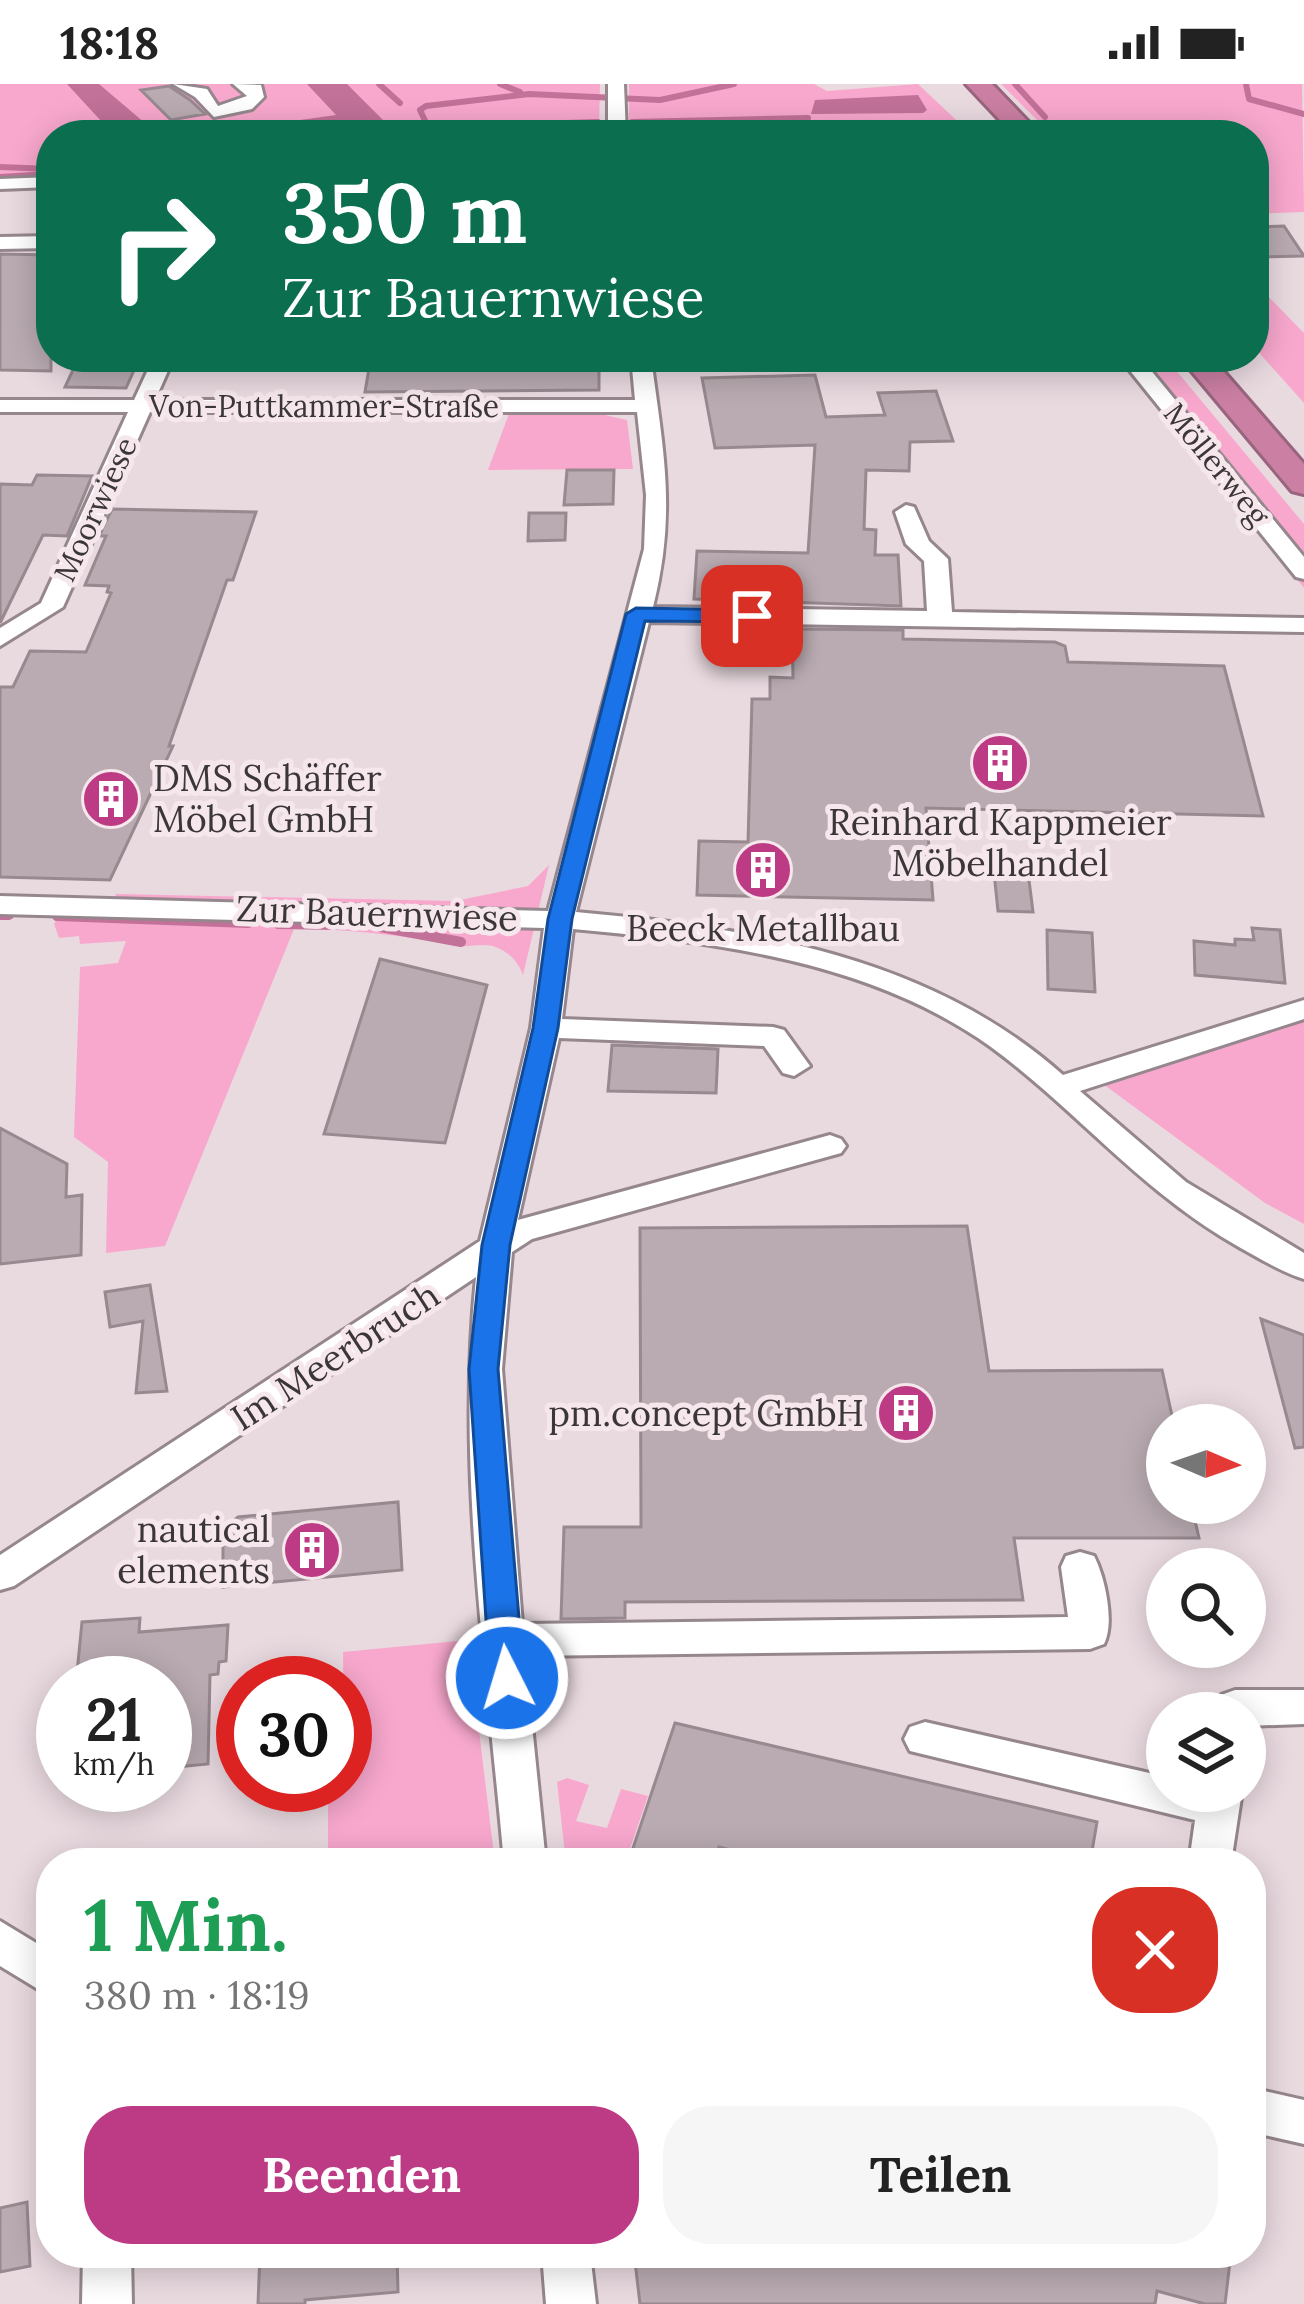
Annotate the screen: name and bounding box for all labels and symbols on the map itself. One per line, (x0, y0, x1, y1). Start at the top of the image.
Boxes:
street label: Von-Puttkammer-Straße (148, 387, 499, 425)
street label: Möllerweg (1155, 395, 1279, 535)
street label: Moorwiese (45, 431, 145, 587)
pin (701, 565, 803, 667)
building icon: Reinhard Kappmeier Möbelhandel (969, 732, 1031, 794)
place label: DMS Schäffer Möbel GmbH (153, 755, 382, 842)
building icon: DMS Schäffer Möbel GmbH (80, 768, 142, 830)
place label: Reinhard Kappmeier Möbelhandel (828, 799, 1172, 886)
building icon: Beeck Metallbau (732, 839, 794, 901)
street label: Zur Bauernwiese (235, 885, 519, 941)
place label: Beeck Metallbau (626, 905, 900, 951)
street label: Im Meerbruch (222, 1272, 448, 1440)
building icon: pm.concept GmbH (875, 1382, 937, 1444)
place label: pm.concept GmbH (548, 1390, 864, 1436)
north arrow (1146, 1404, 1266, 1524)
place label: nautical elements (117, 1506, 270, 1593)
building icon: nautical elements (281, 1519, 343, 1581)
position arrow (444, 1615, 570, 1741)
speed limit sign: 30 (216, 1656, 372, 1812)

